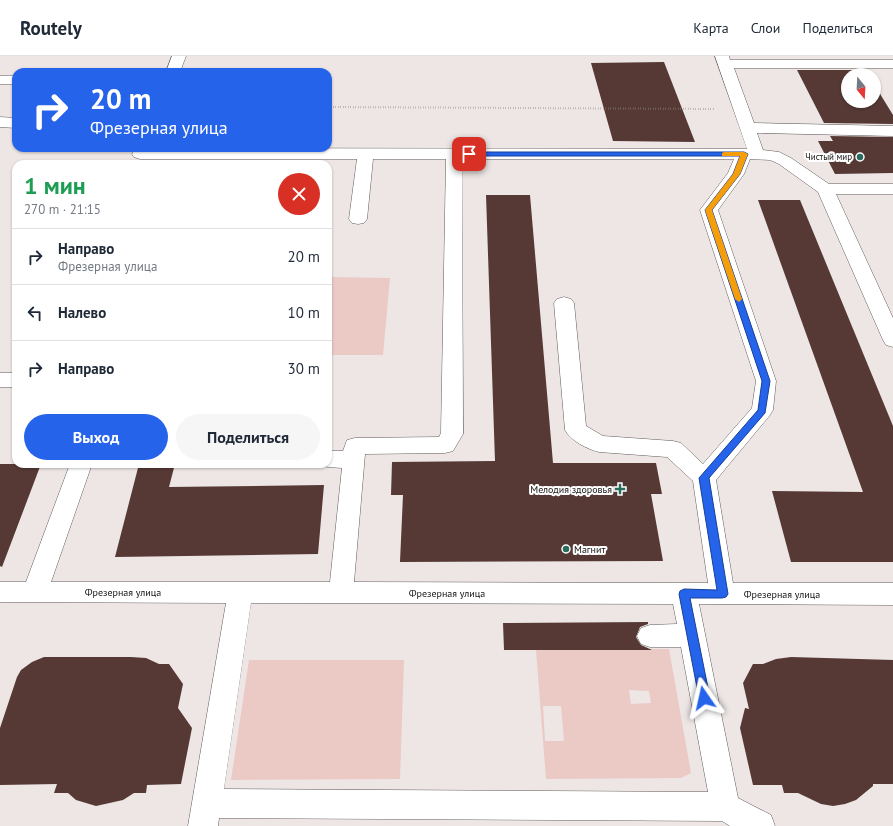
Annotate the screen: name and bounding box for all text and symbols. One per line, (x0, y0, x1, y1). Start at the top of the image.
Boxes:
text: Routely (20, 16, 82, 40)
text: Карта (693, 19, 729, 37)
text: Слои (751, 19, 780, 37)
text: Поделиться (802, 19, 873, 37)
north arrow (841, 68, 881, 108)
map controls (841, 68, 881, 108)
text: 20 m (90, 80, 151, 117)
icon: right (24, 84, 76, 136)
text: Фрезерная улица (90, 116, 228, 139)
pin (452, 137, 486, 171)
icon: arrive (458, 143, 480, 165)
place label: Чистый мир (805, 151, 852, 162)
marker: Чистый мир (855, 152, 865, 162)
text: 1 мин (24, 170, 86, 201)
button: close (278, 173, 320, 215)
text: 270 m · 21:15 (24, 201, 101, 218)
text: Направо (58, 239, 114, 258)
icon: right (24, 246, 46, 268)
text: 20 m (287, 247, 320, 266)
text: Фрезерная улица (58, 258, 157, 275)
icon: left (24, 302, 46, 324)
text: Налево (58, 303, 106, 322)
text: 10 m (287, 303, 320, 322)
icon: right (24, 358, 46, 380)
text: Направо (58, 359, 114, 378)
text: 30 m (287, 359, 320, 378)
button: Выход (24, 414, 168, 460)
button: Поделиться (176, 414, 320, 460)
place label: Мелодия здоровья (530, 483, 612, 496)
marker: Мелодия здоровья (615, 484, 625, 494)
place label: Магнит (574, 543, 605, 556)
marker: Магнит (561, 544, 571, 554)
street label: Фрезерная улица (85, 586, 161, 599)
street label: Фрезерная улица (409, 587, 485, 600)
street label: Фрезерная улица (744, 588, 820, 601)
position arrow (683, 677, 725, 719)

